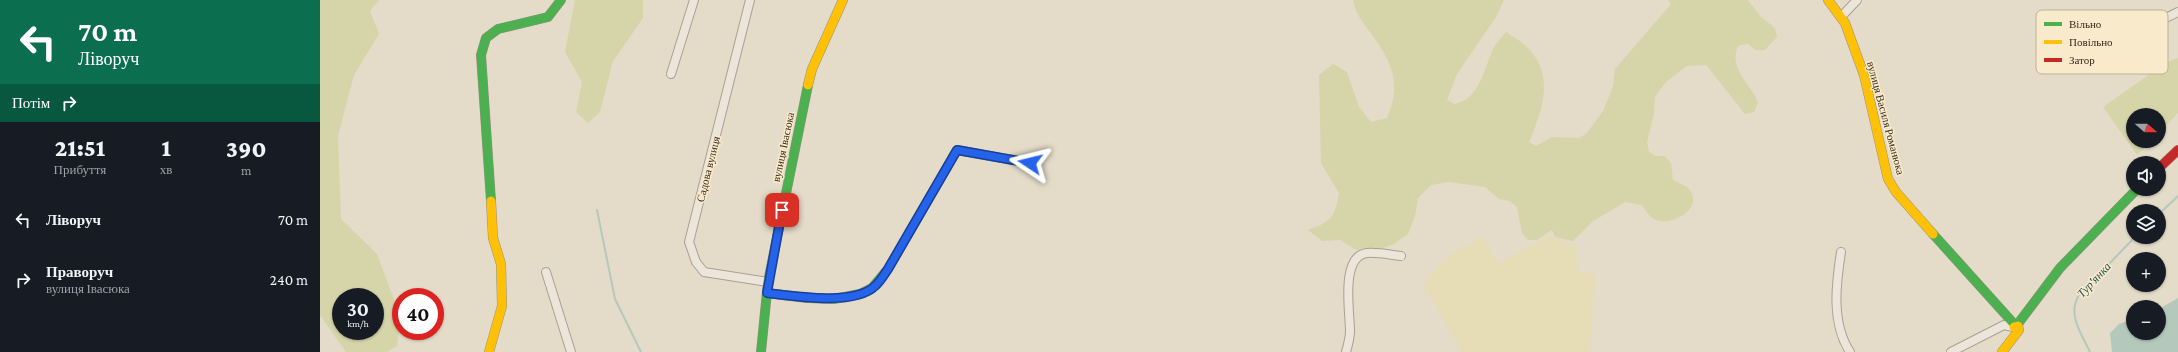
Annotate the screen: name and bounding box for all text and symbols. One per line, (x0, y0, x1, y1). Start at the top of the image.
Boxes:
legend (2036, 10, 2168, 74)
icon: left (12, 16, 64, 68)
text: 70 m (78, 16, 137, 47)
text: Вільно (2069, 18, 2102, 30)
text: Повільно (2069, 36, 2113, 48)
text: Ліворуч (78, 49, 139, 69)
text: Затор (2069, 54, 2095, 66)
street label: вулиця Василя Романюка (1865, 60, 1907, 176)
icon: right (58, 92, 80, 114)
text: Потім (12, 95, 50, 111)
north arrow (2126, 108, 2166, 148)
map controls (2126, 108, 2166, 340)
street label: вулиця Івасюка (770, 111, 796, 183)
text: 21:51 (55, 134, 105, 161)
text: 1 (161, 134, 171, 161)
text: 390 (226, 135, 266, 162)
street label: Садова вулиця (694, 135, 722, 203)
position arrow (1009, 142, 1051, 184)
button: sound (2126, 156, 2166, 196)
text: Прибуття (54, 162, 106, 177)
text: хв (160, 162, 172, 177)
text: m (241, 163, 251, 178)
pin (765, 193, 799, 227)
icon: arrive (771, 199, 793, 221)
button: layers (2126, 204, 2166, 244)
icon: left (12, 209, 34, 231)
text: Ліворуч (46, 212, 101, 228)
text: 70 m (278, 212, 308, 228)
button: + (2126, 252, 2166, 292)
water label: Тур'янка (2074, 259, 2114, 301)
text: Праворуч (46, 264, 113, 280)
icon: right (12, 269, 34, 291)
text: 240 m (270, 272, 308, 288)
text: вулиця Івасюка (46, 281, 130, 296)
speed limit sign: 40 (392, 288, 444, 340)
text: 30 (347, 298, 369, 320)
button: − (2126, 300, 2166, 340)
text: km/h (347, 318, 369, 329)

